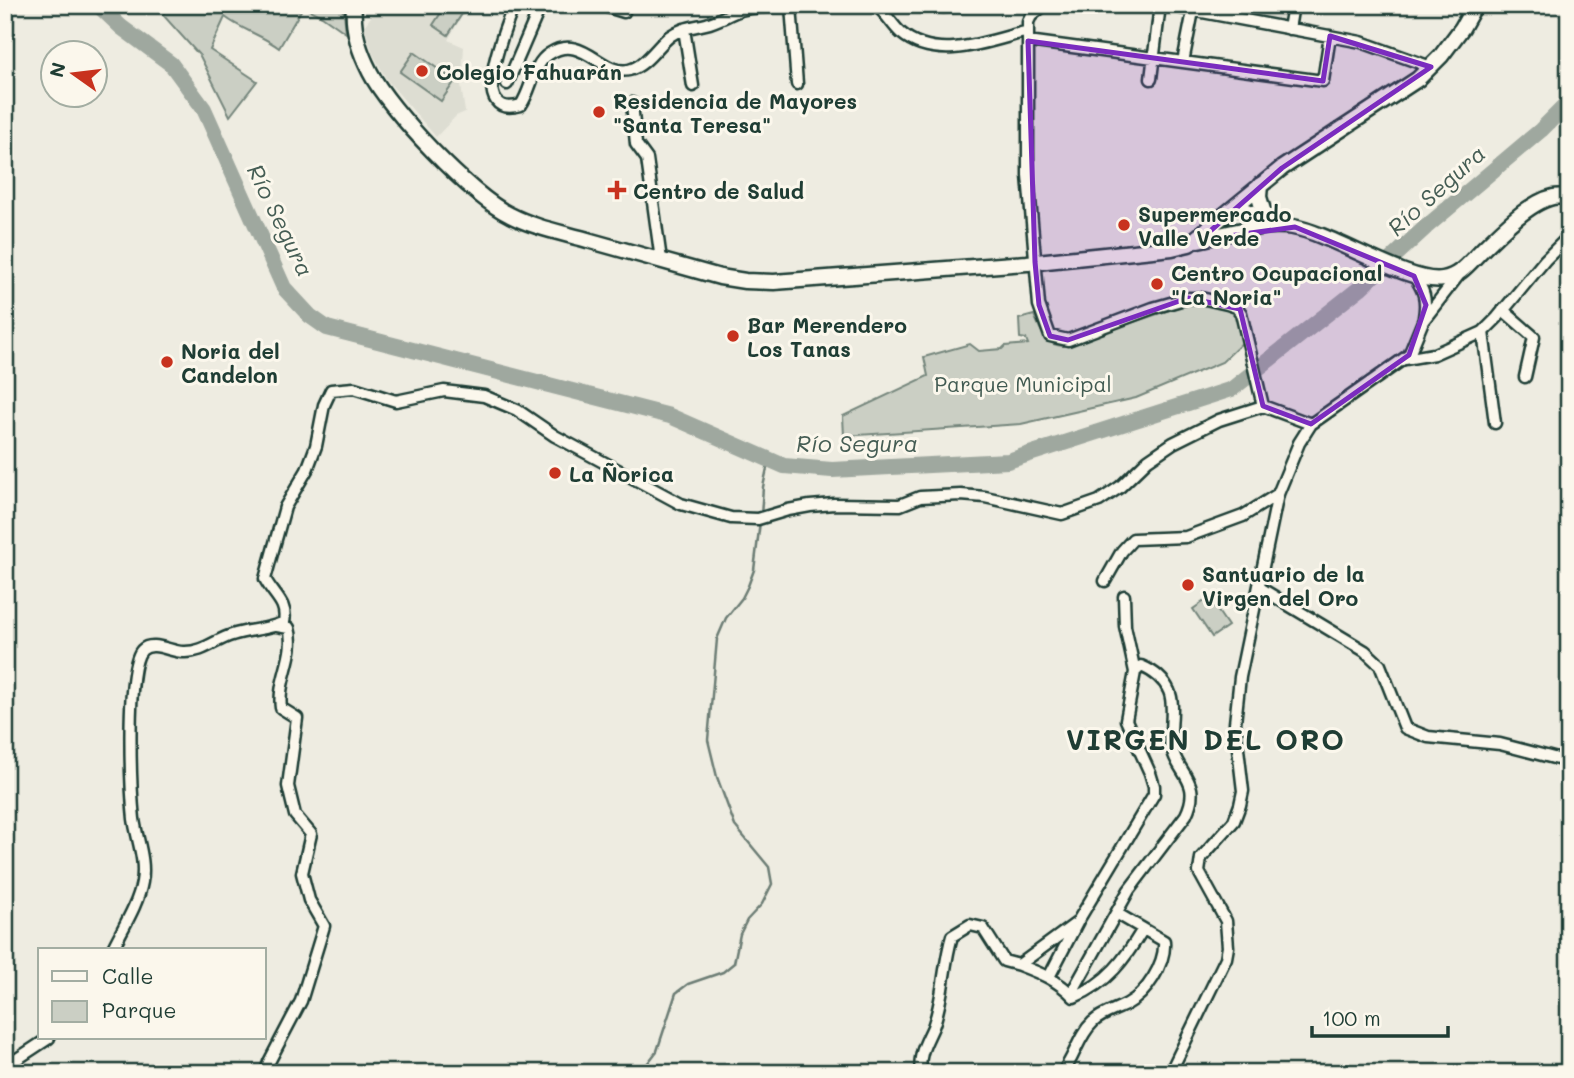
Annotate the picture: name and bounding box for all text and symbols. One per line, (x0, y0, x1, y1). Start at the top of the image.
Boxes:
north arrow (38, 38, 108, 108)
place label: Colegio Fahuarán (436, 58, 622, 85)
text: N (43, 60, 71, 80)
marker: Colegio Fahuarán (414, 63, 430, 79)
place label: Residencia de Mayores "Santa Teresa" (613, 87, 857, 138)
marker: Residencia de Mayores "Santa Teresa" (591, 104, 607, 120)
water label: Río Segura (1381, 138, 1491, 242)
water label: Río Segura (241, 159, 321, 281)
place label: Centro de Salud (633, 177, 804, 204)
marker: Centro de Salud (607, 180, 627, 200)
place label: Supermercado Valle Verde (1138, 200, 1292, 251)
marker: Supermercado Valle Verde (1116, 217, 1132, 233)
place label: Centro Ocupacional "La Noria" (1171, 259, 1383, 310)
marker: Centro Ocupacional "La Noria" (1149, 276, 1165, 292)
place label: Bar Merendero Los Tanas (747, 311, 907, 362)
marker: Bar Merendero Los Tanas (725, 328, 741, 344)
place label: Noria del Candelon (181, 337, 280, 388)
marker: Noria del Candelon (159, 354, 175, 370)
park label: Parque Municipal (934, 370, 1112, 397)
water label: Río Segura (796, 428, 918, 458)
place label: La Ñorica (569, 460, 674, 487)
marker: La Ñorica (547, 465, 563, 481)
place label: Santuario de la Virgen del Oro (1202, 560, 1365, 611)
marker: Santuario de la Virgen del Oro (1180, 577, 1196, 593)
district label: VIRGEN DEL ORO (1066, 721, 1346, 757)
legend (38, 948, 266, 1040)
text: Calle (102, 962, 154, 989)
scale bar (1312, 994, 1448, 1038)
text: Parque (102, 996, 176, 1023)
text: 100 m (1322, 1004, 1381, 1031)

